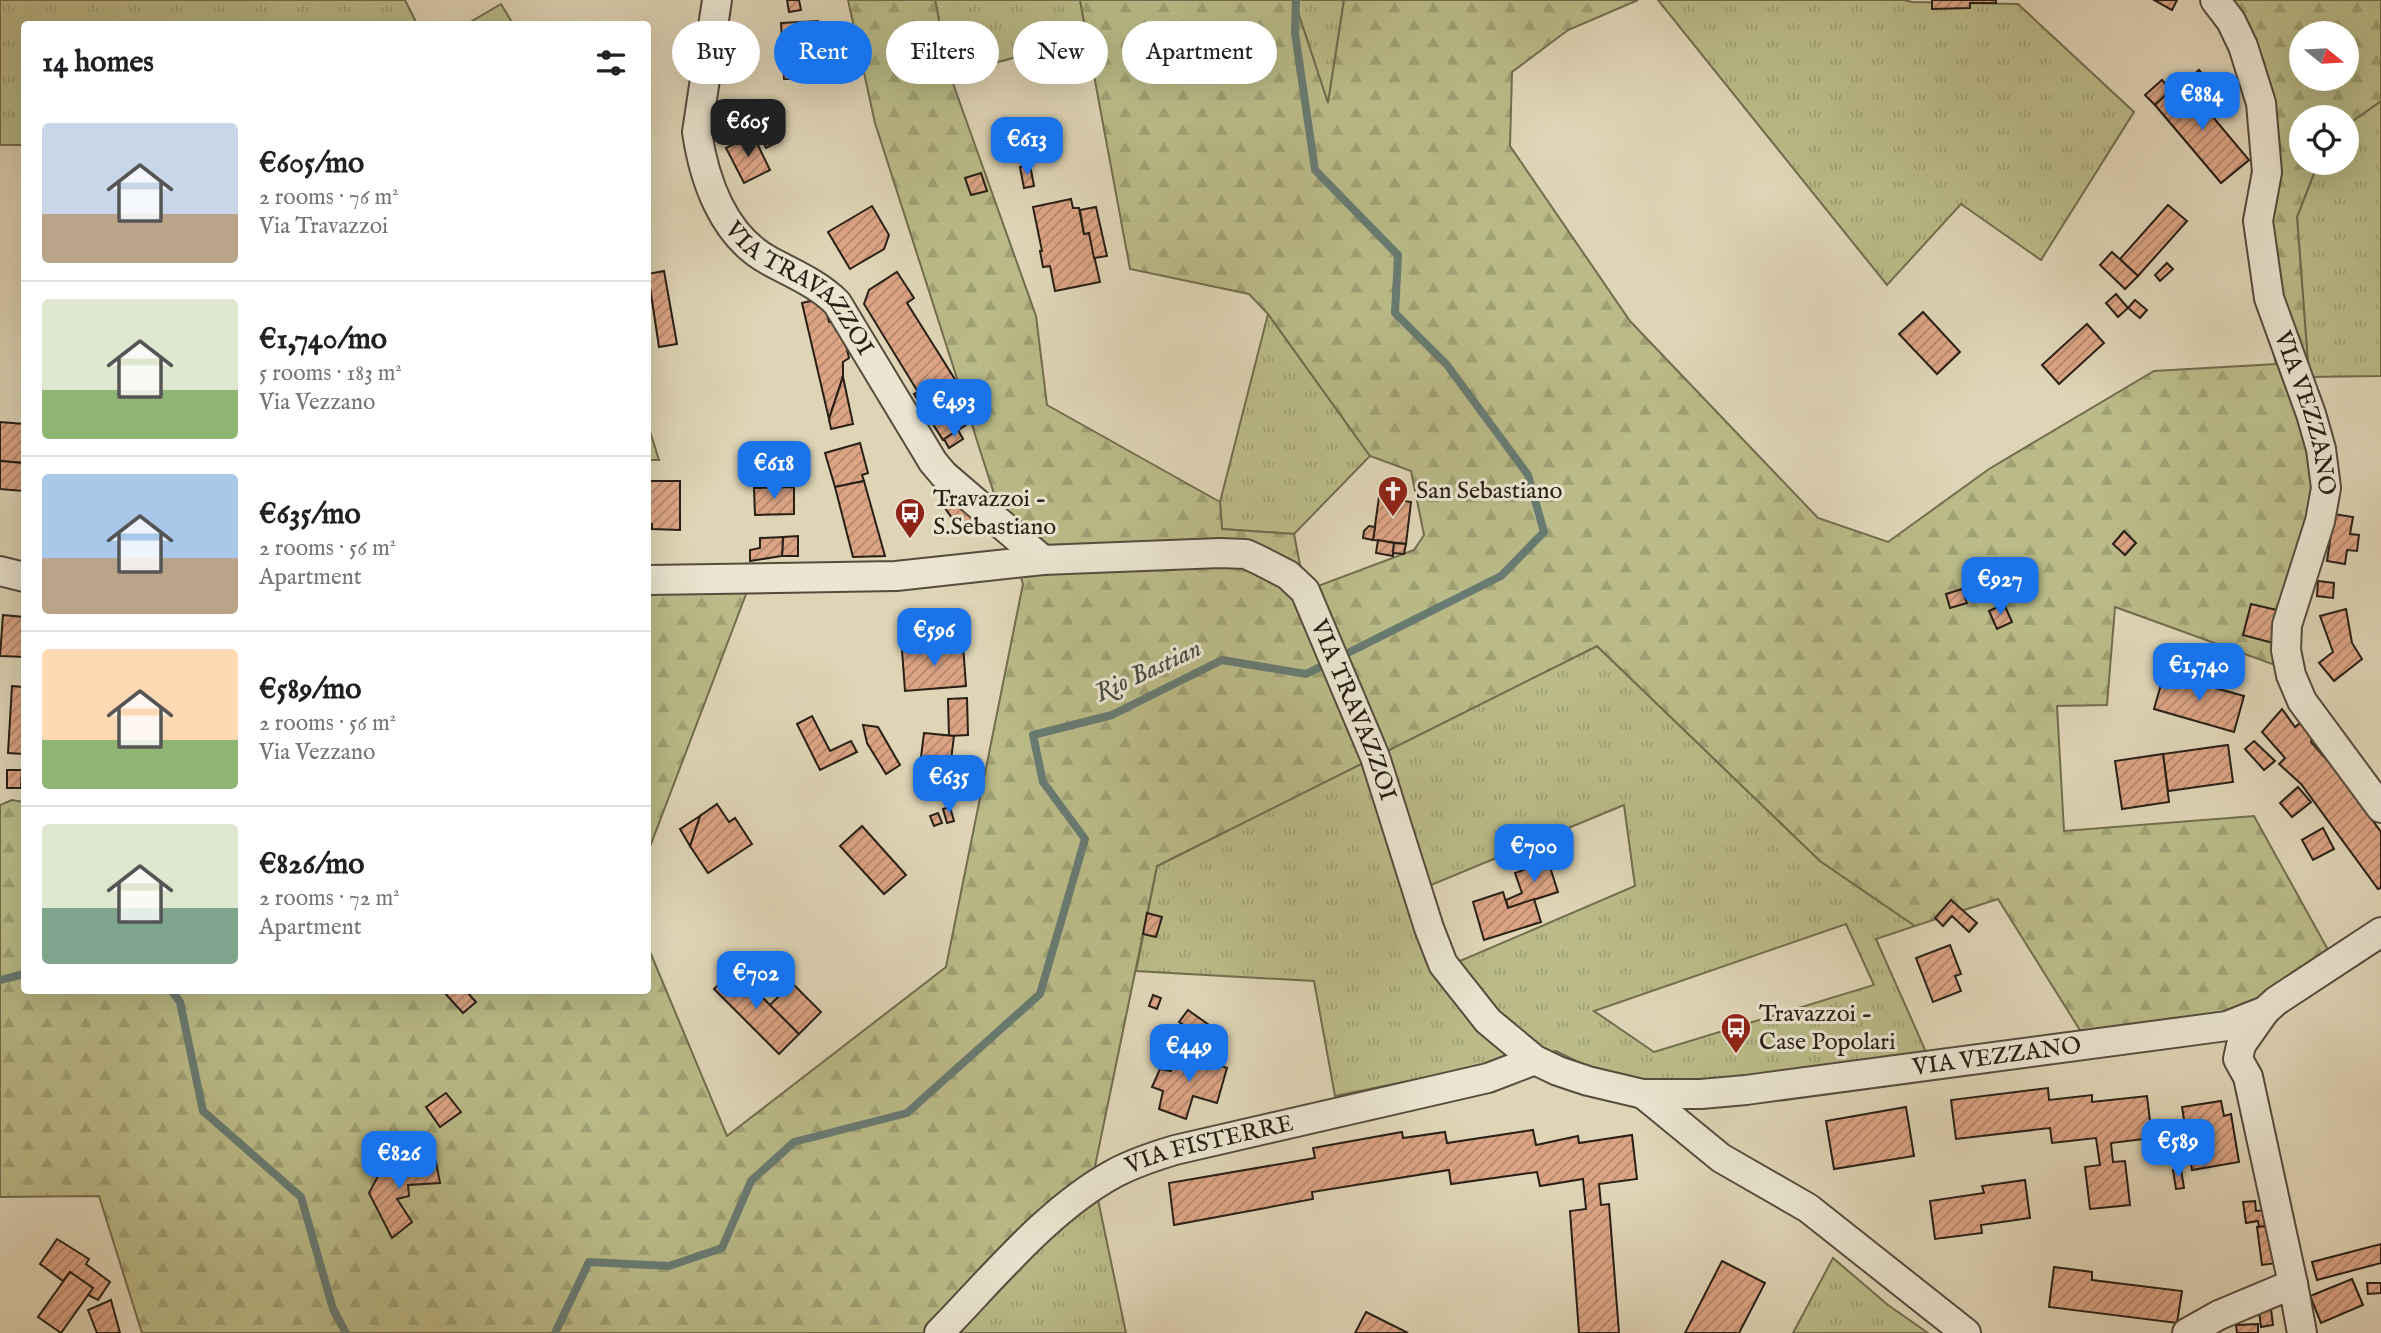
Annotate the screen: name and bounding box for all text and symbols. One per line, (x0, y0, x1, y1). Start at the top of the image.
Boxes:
chip: Buy (672, 21, 760, 84)
chip: Rent (774, 21, 872, 84)
chip: Filters (886, 21, 999, 84)
chip: New (1013, 21, 1108, 84)
chip: Apartment (1122, 21, 1277, 84)
north arrow (2289, 21, 2359, 91)
map controls (2289, 21, 2359, 175)
text: 14 homes (42, 44, 154, 82)
icon: filters (592, 44, 630, 82)
pin: €884 (2161, 72, 2243, 132)
text: €884 (2181, 80, 2223, 109)
pin: €605 (707, 100, 789, 159)
button: locate (2289, 105, 2359, 175)
text: €605 (727, 107, 769, 136)
pin: €613 (986, 118, 1068, 177)
text: €613 (1007, 125, 1047, 154)
text: €605/mo (259, 145, 364, 183)
icon: home (98, 151, 182, 235)
text: 2 rooms · 76 m² (259, 183, 399, 212)
text: Via Travazzoi (259, 212, 388, 241)
street label: VIA TRAVAZZOI (717, 214, 881, 361)
text: €1,740/mo (259, 321, 387, 359)
street label: VIA VEZZANO (2266, 326, 2342, 497)
icon: home (98, 327, 182, 411)
text: 5 rooms · 183 m² (259, 359, 402, 388)
pin: €493 (913, 380, 995, 439)
text: €493 (932, 387, 976, 416)
text: Via Vezzano (259, 388, 375, 417)
pin: €618 (733, 442, 815, 501)
text: €618 (754, 449, 794, 478)
church icon: San Sebastiano (1376, 474, 1410, 518)
place label: San Sebastiano (1416, 476, 1562, 507)
place label: Travazzoi - S.Sebastiano (933, 484, 1056, 543)
text: €635/mo (259, 496, 361, 534)
bus stop icon: Travazzoi - S.Sebastiano (893, 496, 927, 540)
icon: home (98, 502, 182, 586)
text: 2 rooms · 56 m² (259, 534, 396, 563)
pin: €927 (1959, 558, 2041, 617)
text: Apartment (259, 563, 362, 592)
text: €927 (1978, 565, 2022, 594)
pin: €596 (893, 608, 975, 668)
street label: VIA TRAVAZZOI (1303, 614, 1403, 804)
text: €596 (913, 616, 955, 645)
water label: Rio Bastian (1089, 632, 1207, 710)
pin: €1,740 (2142, 644, 2256, 703)
text: €1,740 (2169, 651, 2229, 680)
text: €589/mo (259, 671, 361, 709)
icon: home (98, 677, 182, 761)
text: 2 rooms · 56 m² (259, 709, 396, 738)
text: Via Vezzano (259, 738, 375, 767)
pin: €635 (908, 756, 990, 815)
text: €635 (929, 763, 969, 792)
pin: €700 (1493, 824, 1575, 884)
text: €700 (1511, 832, 1557, 861)
text: €826/mo (259, 846, 365, 884)
icon: home (98, 852, 182, 936)
text: 2 rooms · 72 m² (259, 884, 400, 913)
text: Apartment (259, 913, 362, 942)
pin: €702 (715, 951, 797, 1011)
text: €702 (733, 959, 779, 988)
place label: Travazzoi - Case Popolari (1759, 999, 1896, 1058)
bus stop icon: Travazzoi - Case Popolari (1719, 1011, 1753, 1055)
pin: €449 (1148, 1024, 1230, 1084)
street label: VIA VEZZANO (1909, 1030, 2083, 1083)
text: €449 (1166, 1032, 1212, 1061)
street label: VIA FISTERRE (1120, 1108, 1296, 1182)
pin: €589 (2137, 1120, 2219, 1179)
text: €589 (2158, 1127, 2198, 1156)
pin: €826 (358, 1132, 440, 1191)
text: €826 (378, 1139, 421, 1168)

